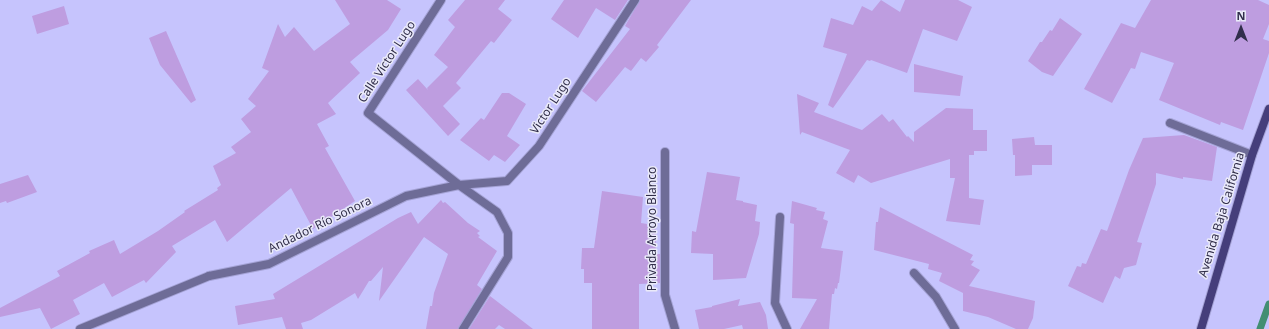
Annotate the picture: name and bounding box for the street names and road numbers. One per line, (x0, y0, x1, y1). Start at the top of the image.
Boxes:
street label: Calle Víctor Lugo (355, 18, 419, 106)
street label: Victor Lugo (528, 75, 574, 137)
street label: Avenida Baja California (1196, 151, 1248, 279)
street label: Privada Arroyo Blanco (646, 167, 660, 291)
street label: Andador Río Sonora (266, 194, 374, 256)

